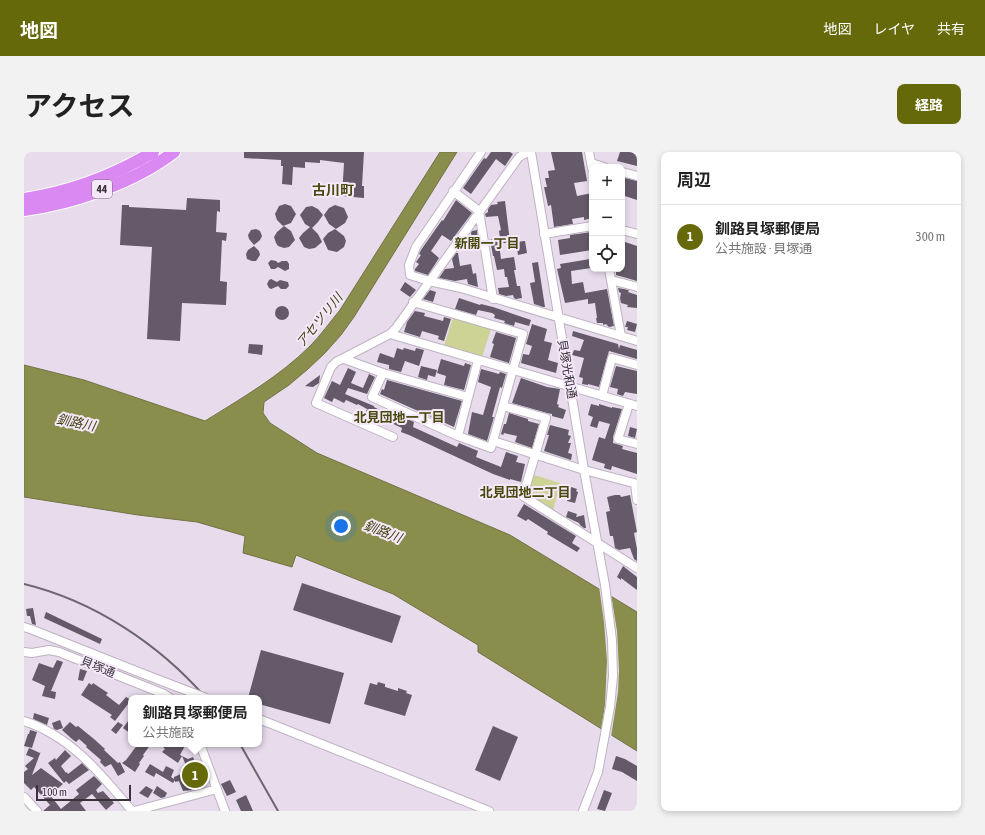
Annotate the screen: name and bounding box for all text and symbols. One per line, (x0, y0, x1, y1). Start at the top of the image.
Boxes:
text: 地図 (20, 19, 58, 41)
text: 地図 (823, 21, 851, 37)
text: レイヤ (873, 21, 915, 37)
text: 共有 (937, 21, 965, 37)
button: 経路 (897, 84, 961, 124)
text: アクセス (24, 90, 135, 122)
map controls (589, 164, 625, 272)
button: + (589, 164, 625, 200)
text: 周辺 (677, 170, 711, 190)
road number: 44 (92, 180, 112, 198)
district label: 古川町 (312, 182, 354, 198)
button: − (589, 200, 625, 236)
text: 釧路貝塚郵便局 (715, 220, 820, 237)
text: 1 (687, 229, 693, 244)
text: 300 m (916, 229, 945, 244)
district label: 新開一丁目 (454, 236, 520, 251)
button: locate (589, 236, 625, 272)
text: 公共施設 · 貝塚通 (715, 241, 812, 256)
water label: アセツリ川 (293, 289, 347, 350)
street label: 貝塚光和通 (555, 338, 579, 400)
district label: 北見団地一丁目 (353, 410, 445, 425)
water label: 釧路川 (55, 411, 98, 434)
district label: 北見団地二丁目 (479, 485, 571, 500)
your location (331, 516, 351, 536)
water label: 釧路川 (362, 517, 406, 546)
street label: 貝塚通 (79, 654, 117, 680)
popup (128, 695, 262, 747)
text: 釧路貝塚郵便局 (142, 704, 248, 721)
text: 公共施設 (142, 725, 195, 740)
pin: 1 (182, 760, 208, 790)
scale bar (36, 783, 131, 802)
text: 100 m (42, 786, 67, 798)

